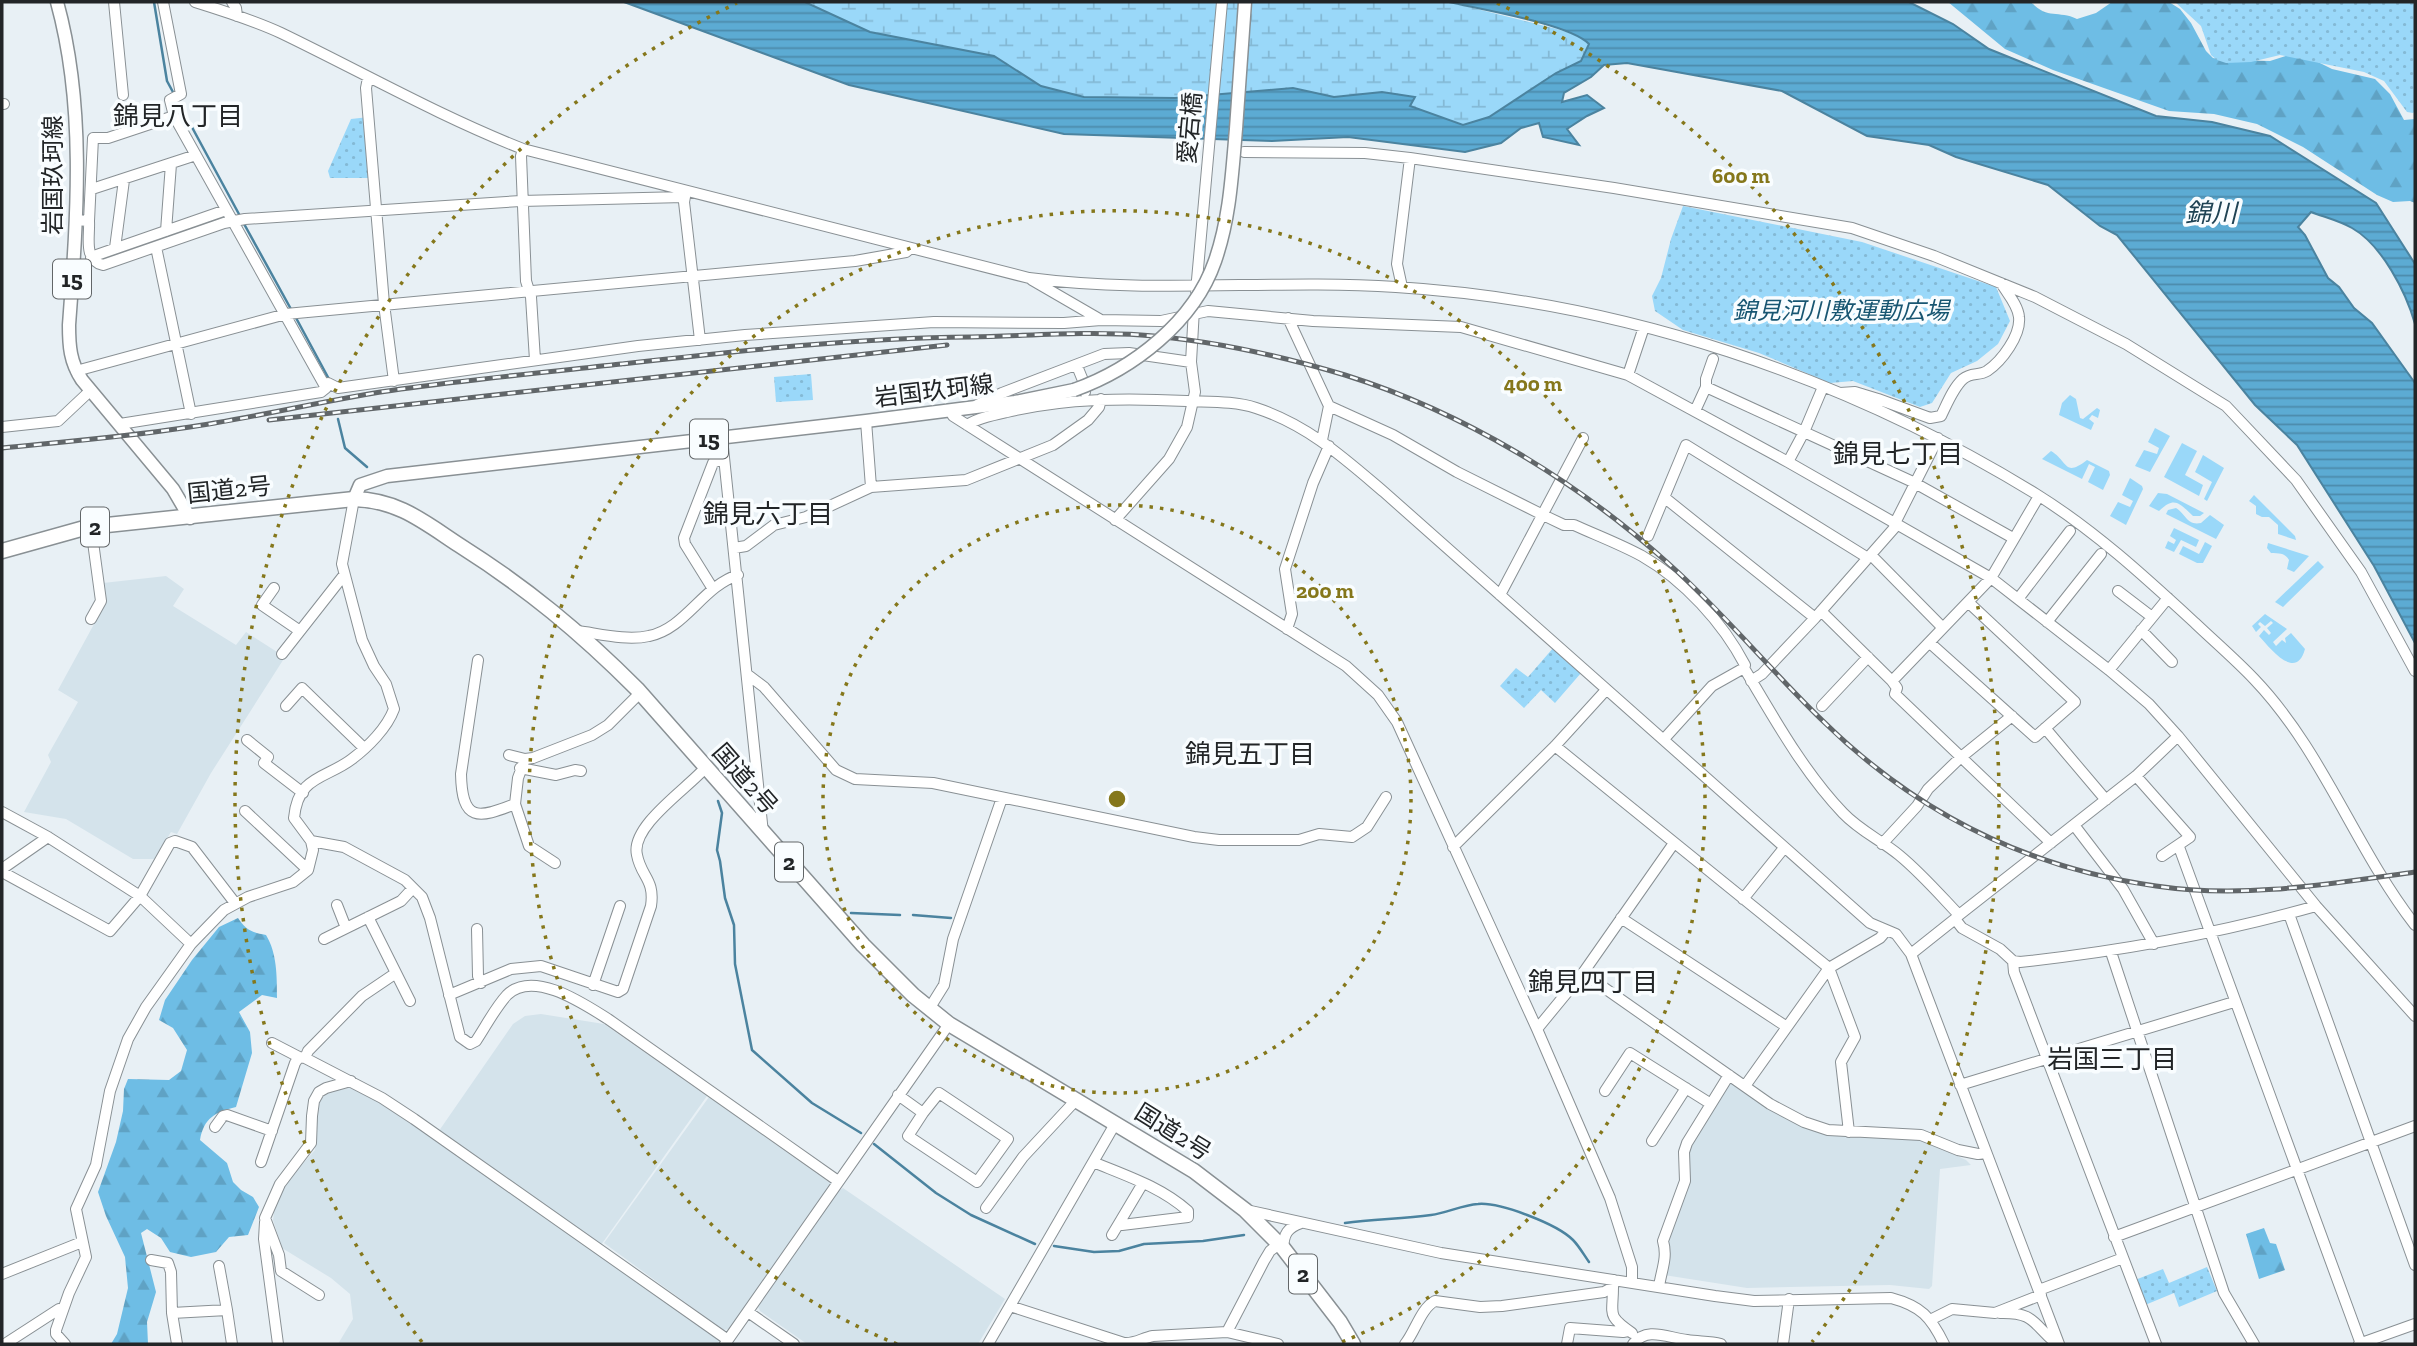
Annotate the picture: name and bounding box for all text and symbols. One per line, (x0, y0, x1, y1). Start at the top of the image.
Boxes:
street label: 愛宕橋 (1172, 91, 1207, 165)
district label: 錦見八丁目 (113, 100, 243, 132)
street label: 岩国玖珂線 (38, 115, 67, 235)
text: 600 m (1712, 163, 1770, 188)
water label: 錦川 (2185, 197, 2240, 229)
road number: 15 (53, 260, 91, 298)
park label: 錦見河川敷運動広場 (1733, 296, 1952, 325)
street label: 岩国玖珂線 (873, 369, 995, 412)
text: 400 m (1504, 371, 1563, 396)
road number: 15 (690, 420, 728, 458)
district label: 錦見七丁目 (1833, 438, 1963, 470)
street label: 国道2号 (185, 471, 272, 508)
district label: 錦見六丁目 (703, 498, 833, 530)
road number: 2 (81, 508, 109, 547)
text: 200 m (1296, 578, 1354, 603)
street label: 国道2号 (707, 737, 784, 820)
district label: 錦見五丁目 (1185, 738, 1315, 770)
centre of rings (1105, 787, 1129, 811)
road number: 2 (775, 842, 803, 882)
district label: 錦見四丁目 (1528, 966, 1658, 998)
district label: 岩国三丁目 (2047, 1043, 2177, 1075)
street label: 国道2号 (1130, 1097, 1217, 1166)
road number: 2 (1289, 1254, 1317, 1294)

